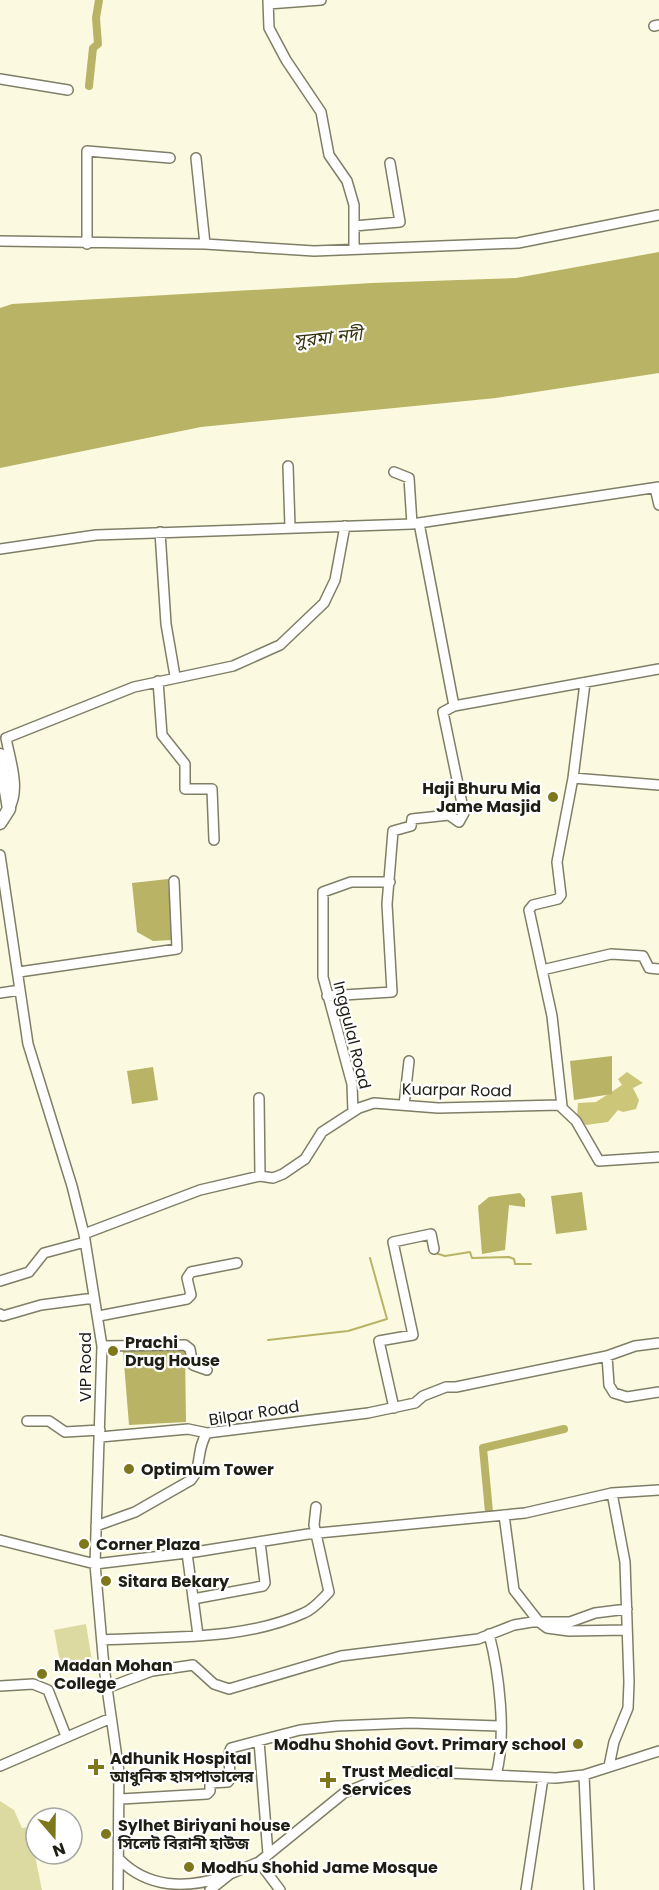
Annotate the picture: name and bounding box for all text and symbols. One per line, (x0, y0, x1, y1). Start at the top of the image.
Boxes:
water label: সুরমা নদী (293, 321, 367, 353)
place label: Haji Bhuru Mia Jame Masjid (422, 777, 541, 818)
marker: Haji Bhuru Mia Jame Masjid (546, 790, 560, 804)
street label: Inggulal Road (327, 979, 377, 1091)
street label: Kuarpar Road (402, 1078, 512, 1102)
place label: Prachi Drug House (125, 1331, 220, 1372)
street label: VIP Road (74, 1332, 97, 1402)
marker: Prachi Drug House (106, 1344, 120, 1358)
street label: Bilpar Road (207, 1395, 301, 1431)
place label: Optimum Tower (141, 1458, 274, 1481)
marker: Optimum Tower (122, 1462, 136, 1476)
place label: Corner Plaza (96, 1533, 200, 1556)
marker: Corner Plaza (77, 1537, 91, 1551)
place label: Sitara Bekary (118, 1570, 230, 1593)
marker: Sitara Bekary (99, 1574, 113, 1588)
place label: Madan Mohan College (54, 1654, 173, 1695)
marker: Madan Mohan College (35, 1667, 49, 1681)
place label: Modhu Shohid Govt. Primary school (274, 1733, 566, 1756)
marker: Modhu Shohid Govt. Primary school (571, 1737, 585, 1751)
place label: Adhunik Hospital আধুনিক হাসপাতালের (109, 1747, 254, 1788)
marker: Adhunik Hospital আধুনিক হাসপাতালের (87, 1758, 105, 1776)
place label: Trust Medical Services (342, 1760, 453, 1801)
marker: Trust Medical Services (319, 1771, 337, 1789)
north arrow (24, 1806, 84, 1866)
place label: Sylhet Biriyani house সিলেট বিরানী হাউজ (117, 1814, 291, 1855)
marker: Sylhet Biriyani house সিলেট বিরানী হাউজ (99, 1827, 113, 1841)
text: N (49, 1837, 69, 1862)
place label: Modhu Shohid Jame Mosque (201, 1856, 438, 1879)
marker: Modhu Shohid Jame Mosque (182, 1860, 196, 1874)

